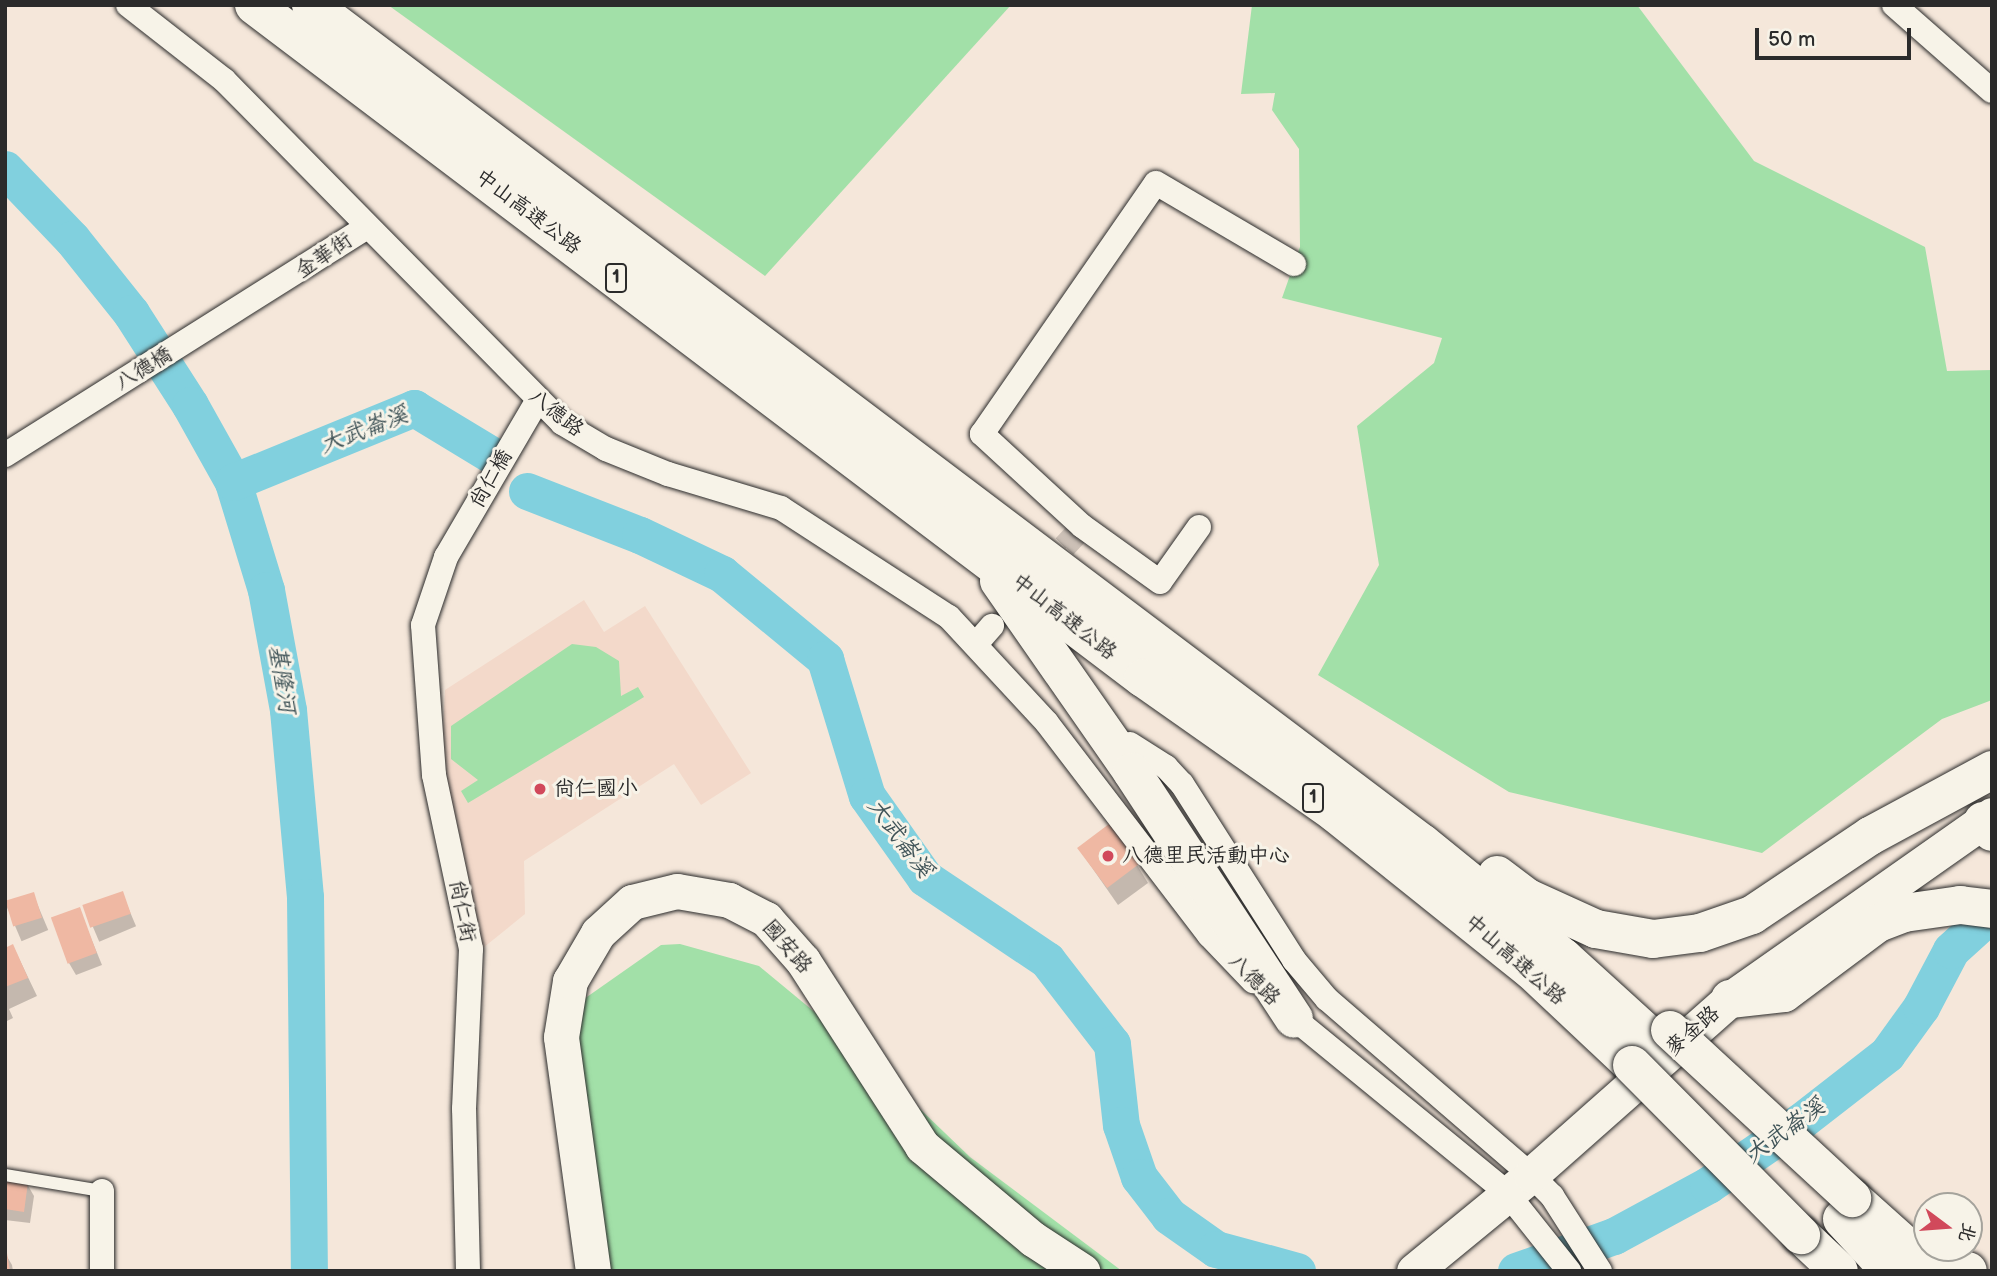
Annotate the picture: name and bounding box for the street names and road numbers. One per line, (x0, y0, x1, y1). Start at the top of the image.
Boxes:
street label: 中山高速公路 (470, 164, 586, 260)
street label: 金華街 (291, 228, 357, 284)
road number: 1 (604, 262, 628, 294)
street label: 八德橋 (111, 342, 177, 396)
street label: 八德路 (523, 384, 589, 442)
street label: 尚仁橋 (464, 445, 518, 513)
street label: 中山高速公路 (1007, 568, 1121, 666)
road number: 1 (1301, 782, 1325, 814)
street label: 尚仁街 (444, 878, 480, 944)
street label: 中山高速公路 (1459, 909, 1571, 1011)
street label: 國安路 (757, 915, 817, 979)
street label: 八德路 (1223, 949, 1285, 1011)
street label: 麥金路 (1661, 1001, 1725, 1061)

